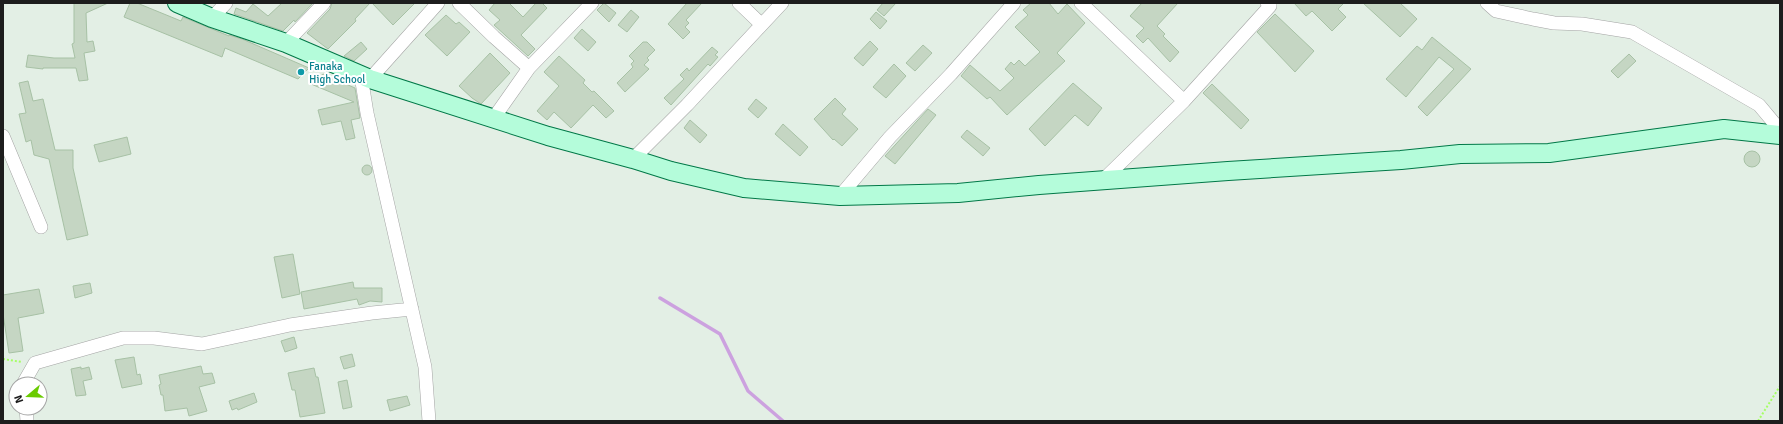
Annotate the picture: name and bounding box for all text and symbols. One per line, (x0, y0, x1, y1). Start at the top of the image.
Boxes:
place label: Fanaka High School (309, 60, 366, 86)
marker: Fanaka High School (296, 67, 306, 77)
north arrow (8, 376, 48, 416)
text: N (12, 393, 26, 405)

